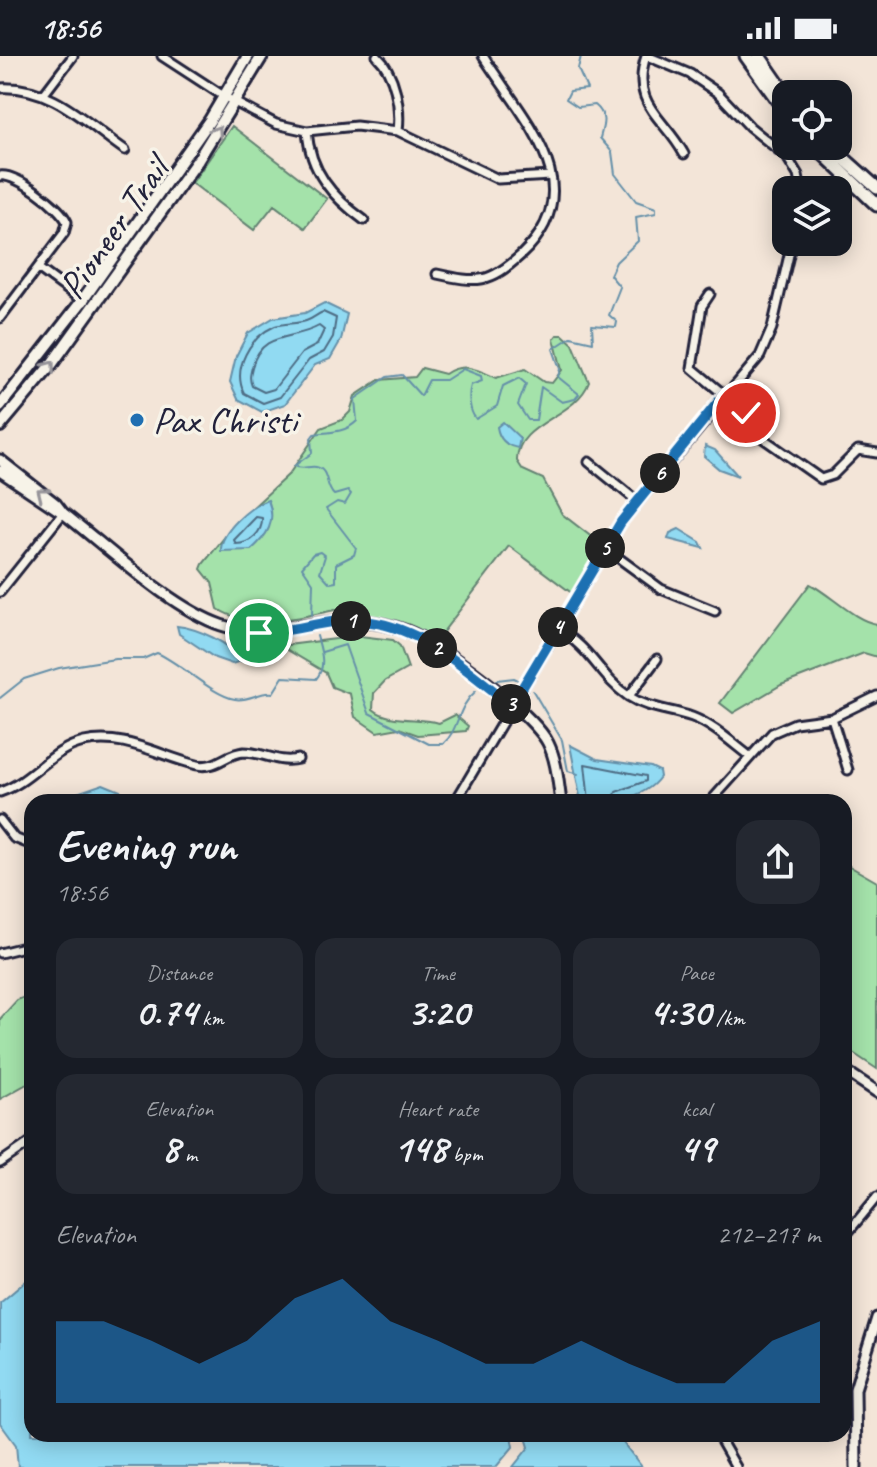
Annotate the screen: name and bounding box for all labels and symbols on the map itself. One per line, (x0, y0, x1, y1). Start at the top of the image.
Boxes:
one-way arrow (208, 126, 223, 140)
street label: Pioneer Trail (48, 143, 183, 308)
one-way arrow (41, 360, 55, 375)
pin (712, 379, 780, 447)
place label: Pax Christi (153, 397, 302, 444)
marker: Pax Christi (128, 411, 146, 429)
pin: 6 (640, 453, 680, 493)
one-way arrow (36, 488, 51, 502)
pin: 5 (585, 528, 625, 568)
pin (225, 599, 293, 667)
pin: 1 (331, 601, 371, 641)
pin: 4 (538, 607, 578, 647)
pin: 2 (417, 628, 457, 668)
pin: 3 (491, 684, 531, 724)

